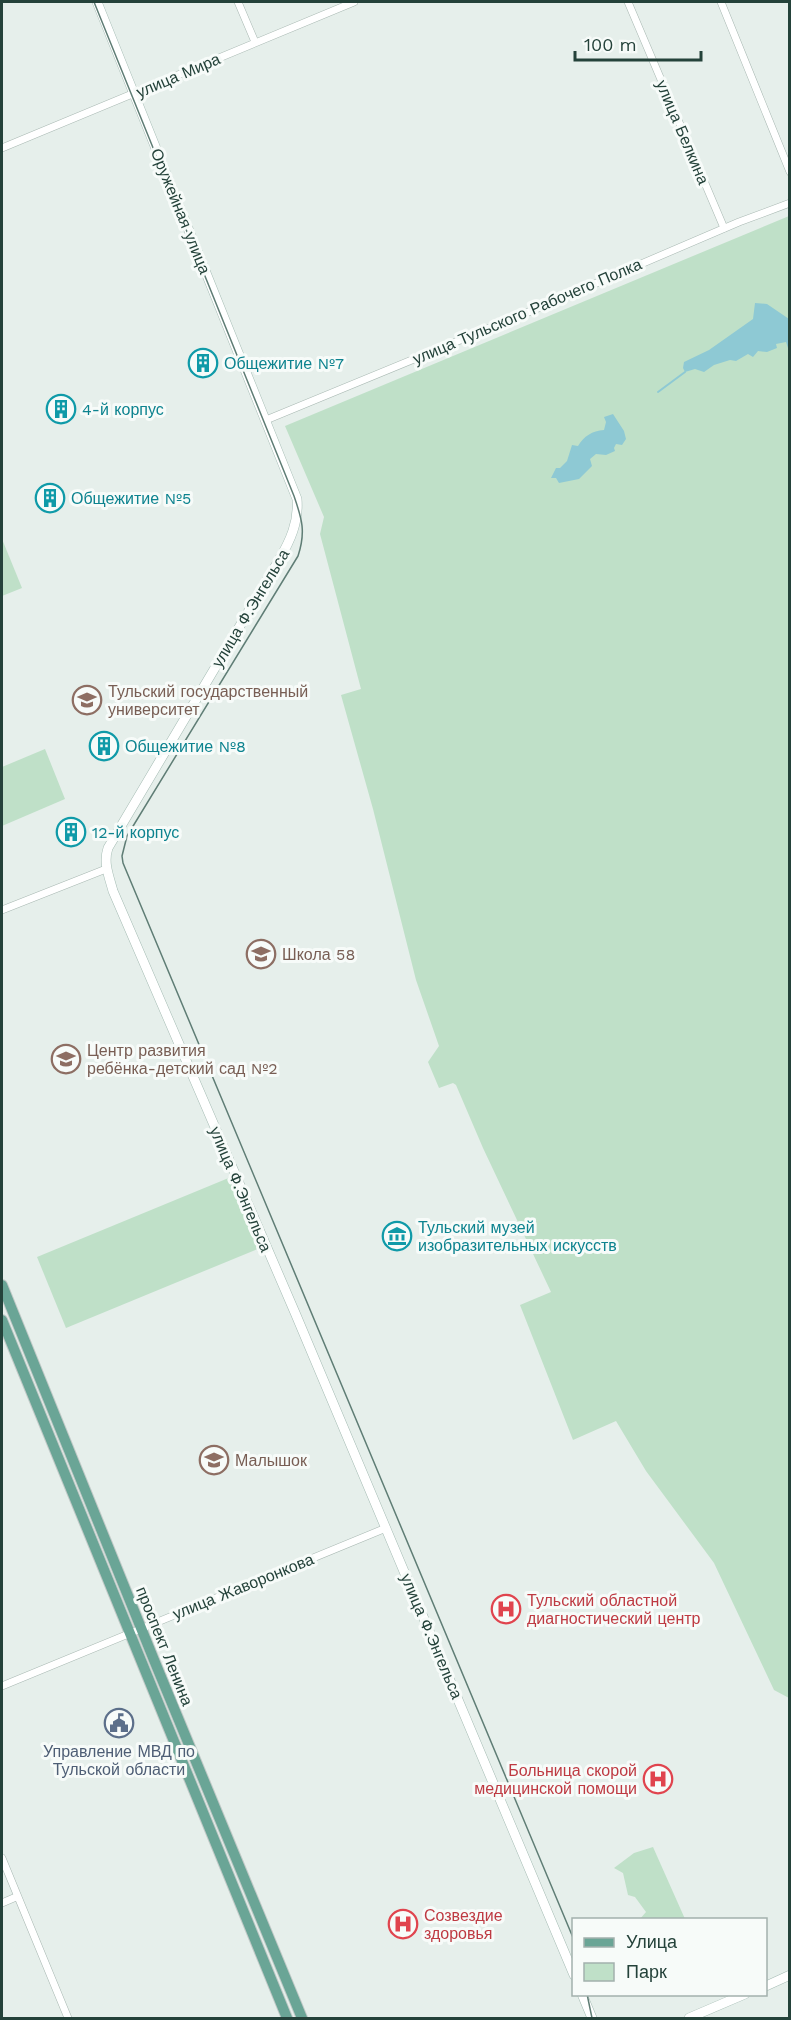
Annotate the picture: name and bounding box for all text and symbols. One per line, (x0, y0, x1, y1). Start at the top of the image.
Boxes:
scale bar (575, 24, 701, 62)
text: 100 m (584, 34, 637, 55)
street label: улица Мира (133, 49, 223, 102)
street label: улица Белкина (652, 77, 713, 187)
street label: Оружейная улица (147, 146, 214, 277)
street label: улица Тульского Рабочего Полка (410, 254, 645, 368)
building icon: Общежитие №7 (187, 347, 219, 379)
place label: Общежитие №7 (224, 354, 344, 373)
building icon: 4-й корпус (45, 393, 77, 425)
place label: 4-й корпус (82, 400, 164, 419)
building icon: Общежитие №5 (34, 482, 66, 514)
place label: Общежитие №5 (71, 489, 191, 508)
street label: улица Ф.Энгельса (208, 546, 293, 671)
place label: Тульский государственный университет (108, 682, 308, 719)
school or university icon: Тульский государственный университет (71, 684, 103, 716)
building icon: Общежитие №8 (88, 730, 120, 762)
place label: Общежитие №8 (125, 737, 246, 756)
building icon: 12-й корпус (55, 816, 87, 848)
place label: 12-й корпус (92, 823, 179, 842)
school or university icon: Школа 58 (245, 938, 277, 970)
place label: Школа 58 (282, 945, 355, 964)
place label: Центр развития ребёнка-детский сад №2 (87, 1041, 278, 1078)
school or university icon: Центр развития ребёнка-детский сад №2 (50, 1043, 82, 1075)
street label: улица Ф.Энгельса (205, 1124, 276, 1255)
place label: Тульский музей изобразительных искусств (418, 1218, 617, 1255)
museum icon: Тульский музей изобразительных искусств (381, 1220, 413, 1252)
school or university icon: Малышок (198, 1444, 230, 1476)
place label: Малышок (235, 1451, 308, 1470)
street label: улица Жаворонкова (170, 1549, 317, 1623)
street label: улица Ф.Энгельса (396, 1571, 467, 1702)
street label: проспект Ленина (132, 1584, 197, 1709)
place label: Тульский областной диагностический центр (527, 1591, 701, 1628)
hospital icon: Тульский областной диагностический центр (490, 1593, 522, 1625)
public building icon: Управление МВД по Тульской области (103, 1707, 135, 1739)
place label: Управление МВД по Тульской области (43, 1742, 195, 1779)
place label: Больница скорой медицинской помощи (474, 1761, 637, 1798)
hospital icon: Больница скорой медицинской помощи (642, 1763, 674, 1795)
place label: Созвездие здоровья (424, 1906, 503, 1943)
hospital icon: Созвездие здоровья (387, 1908, 419, 1940)
legend (572, 1918, 767, 1996)
text: Улица (626, 1931, 678, 1952)
text: Парк (626, 1961, 667, 1982)

